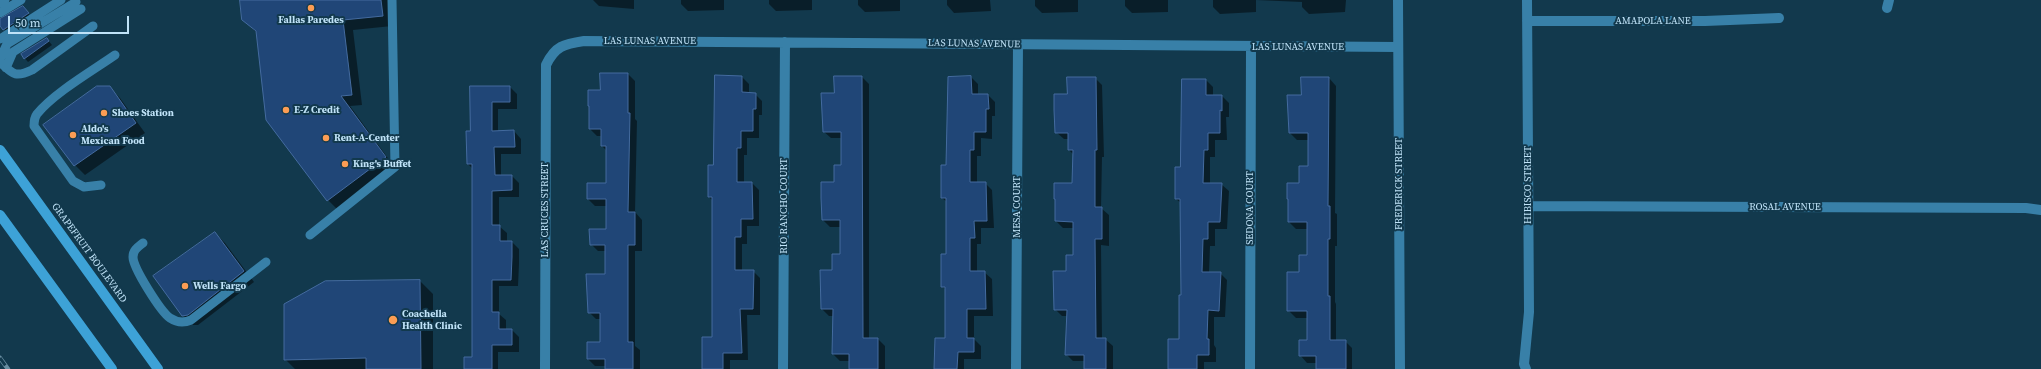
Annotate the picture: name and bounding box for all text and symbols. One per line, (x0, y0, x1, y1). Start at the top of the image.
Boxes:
marker: Fallas Paredes (306, 3, 316, 13)
scale bar (10, 8, 131, 34)
place label: Fallas Paredes (278, 14, 344, 26)
text: 50 m (15, 15, 41, 31)
street label: AMAPOLA LANE (1615, 15, 1691, 27)
street label: LAS LUNAS AVENUE (604, 35, 696, 47)
street label: LAS LUNAS AVENUE (928, 37, 1020, 51)
street label: LAS LUNAS AVENUE (1252, 41, 1344, 53)
place label: E-Z Credit (294, 104, 340, 116)
marker: E-Z Credit (281, 105, 291, 115)
place label: Shoes Station (112, 107, 174, 119)
marker: Shoes Station (99, 108, 109, 118)
place label: Aldo's Mexican Food (81, 123, 145, 146)
marker: Aldo's Mexican Food (68, 130, 78, 140)
place label: Rent-A-Center (334, 132, 399, 144)
marker: Rent-A-Center (321, 133, 331, 143)
street label: FREDERICK STREET (1393, 138, 1405, 230)
street label: HIBISCO STREET (1522, 146, 1534, 224)
place label: King's Buffet (353, 158, 411, 170)
street label: RIO RANCHO COURT (778, 158, 790, 254)
marker: King's Buffet (340, 159, 350, 169)
street label: LAS CRUCES STREET (539, 163, 551, 257)
street label: SEDONA COURT (1244, 171, 1256, 245)
street label: MESA COURT (1011, 176, 1023, 238)
street label: GRAPEFRUIT BOULEVARD (49, 201, 129, 305)
street label: ROSAL AVENUE (1749, 201, 1821, 213)
place label: Wells Fargo (193, 280, 246, 292)
marker: Wells Fargo (180, 281, 190, 291)
place label: Coachella Health Clinic (402, 308, 462, 332)
marker: Coachella Health Clinic (387, 314, 399, 326)

